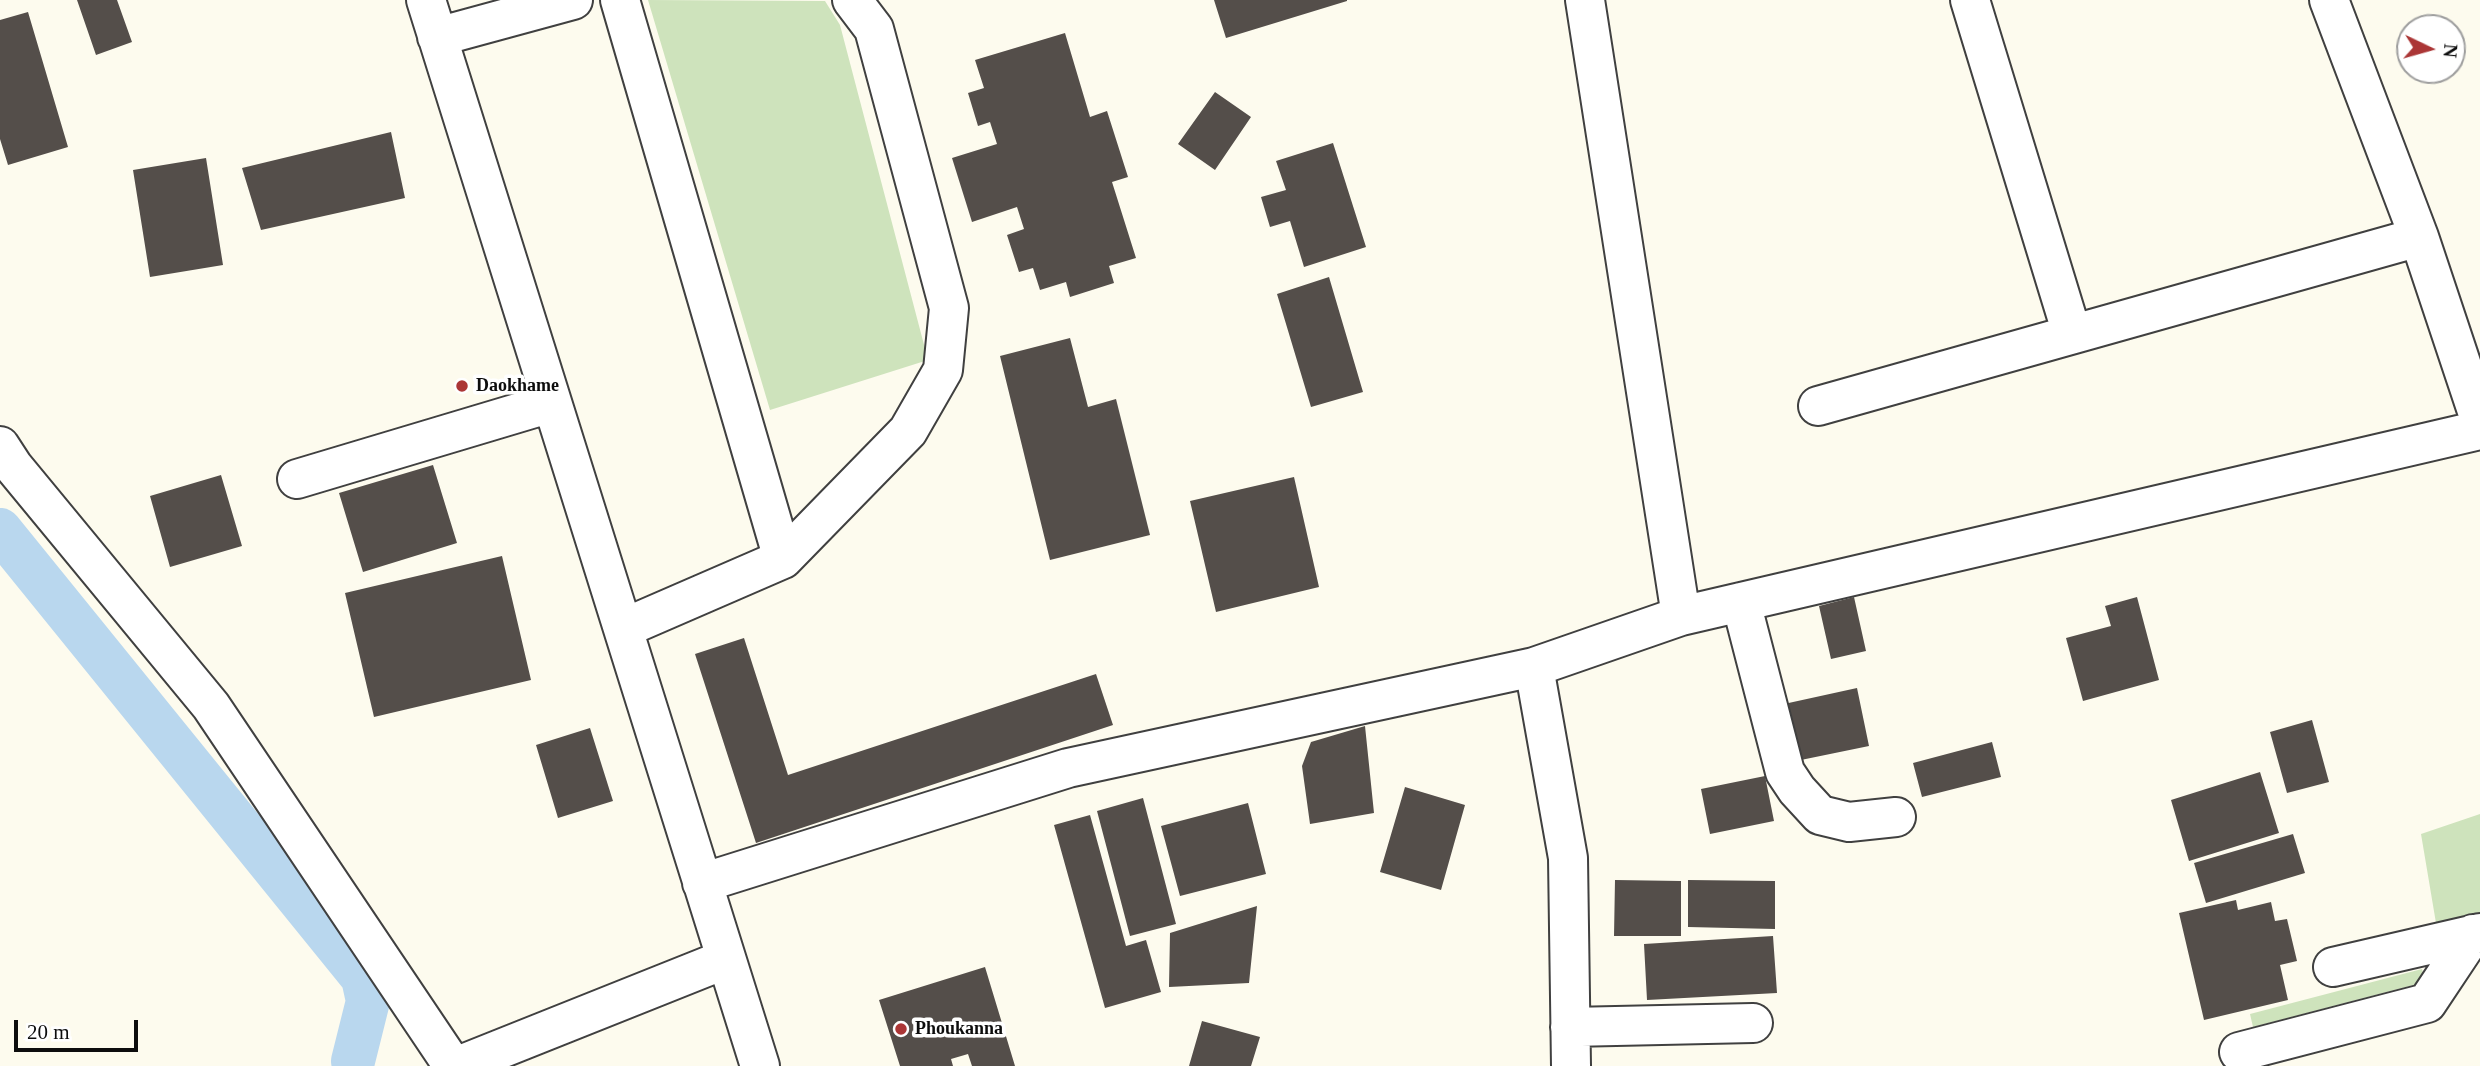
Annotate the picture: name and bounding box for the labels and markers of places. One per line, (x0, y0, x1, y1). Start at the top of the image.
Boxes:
place label: Daokhame (476, 375, 559, 397)
marker: Daokhame (454, 378, 470, 394)
place label: Phoukanna (915, 1018, 1003, 1040)
marker: Phoukanna (893, 1021, 909, 1037)

